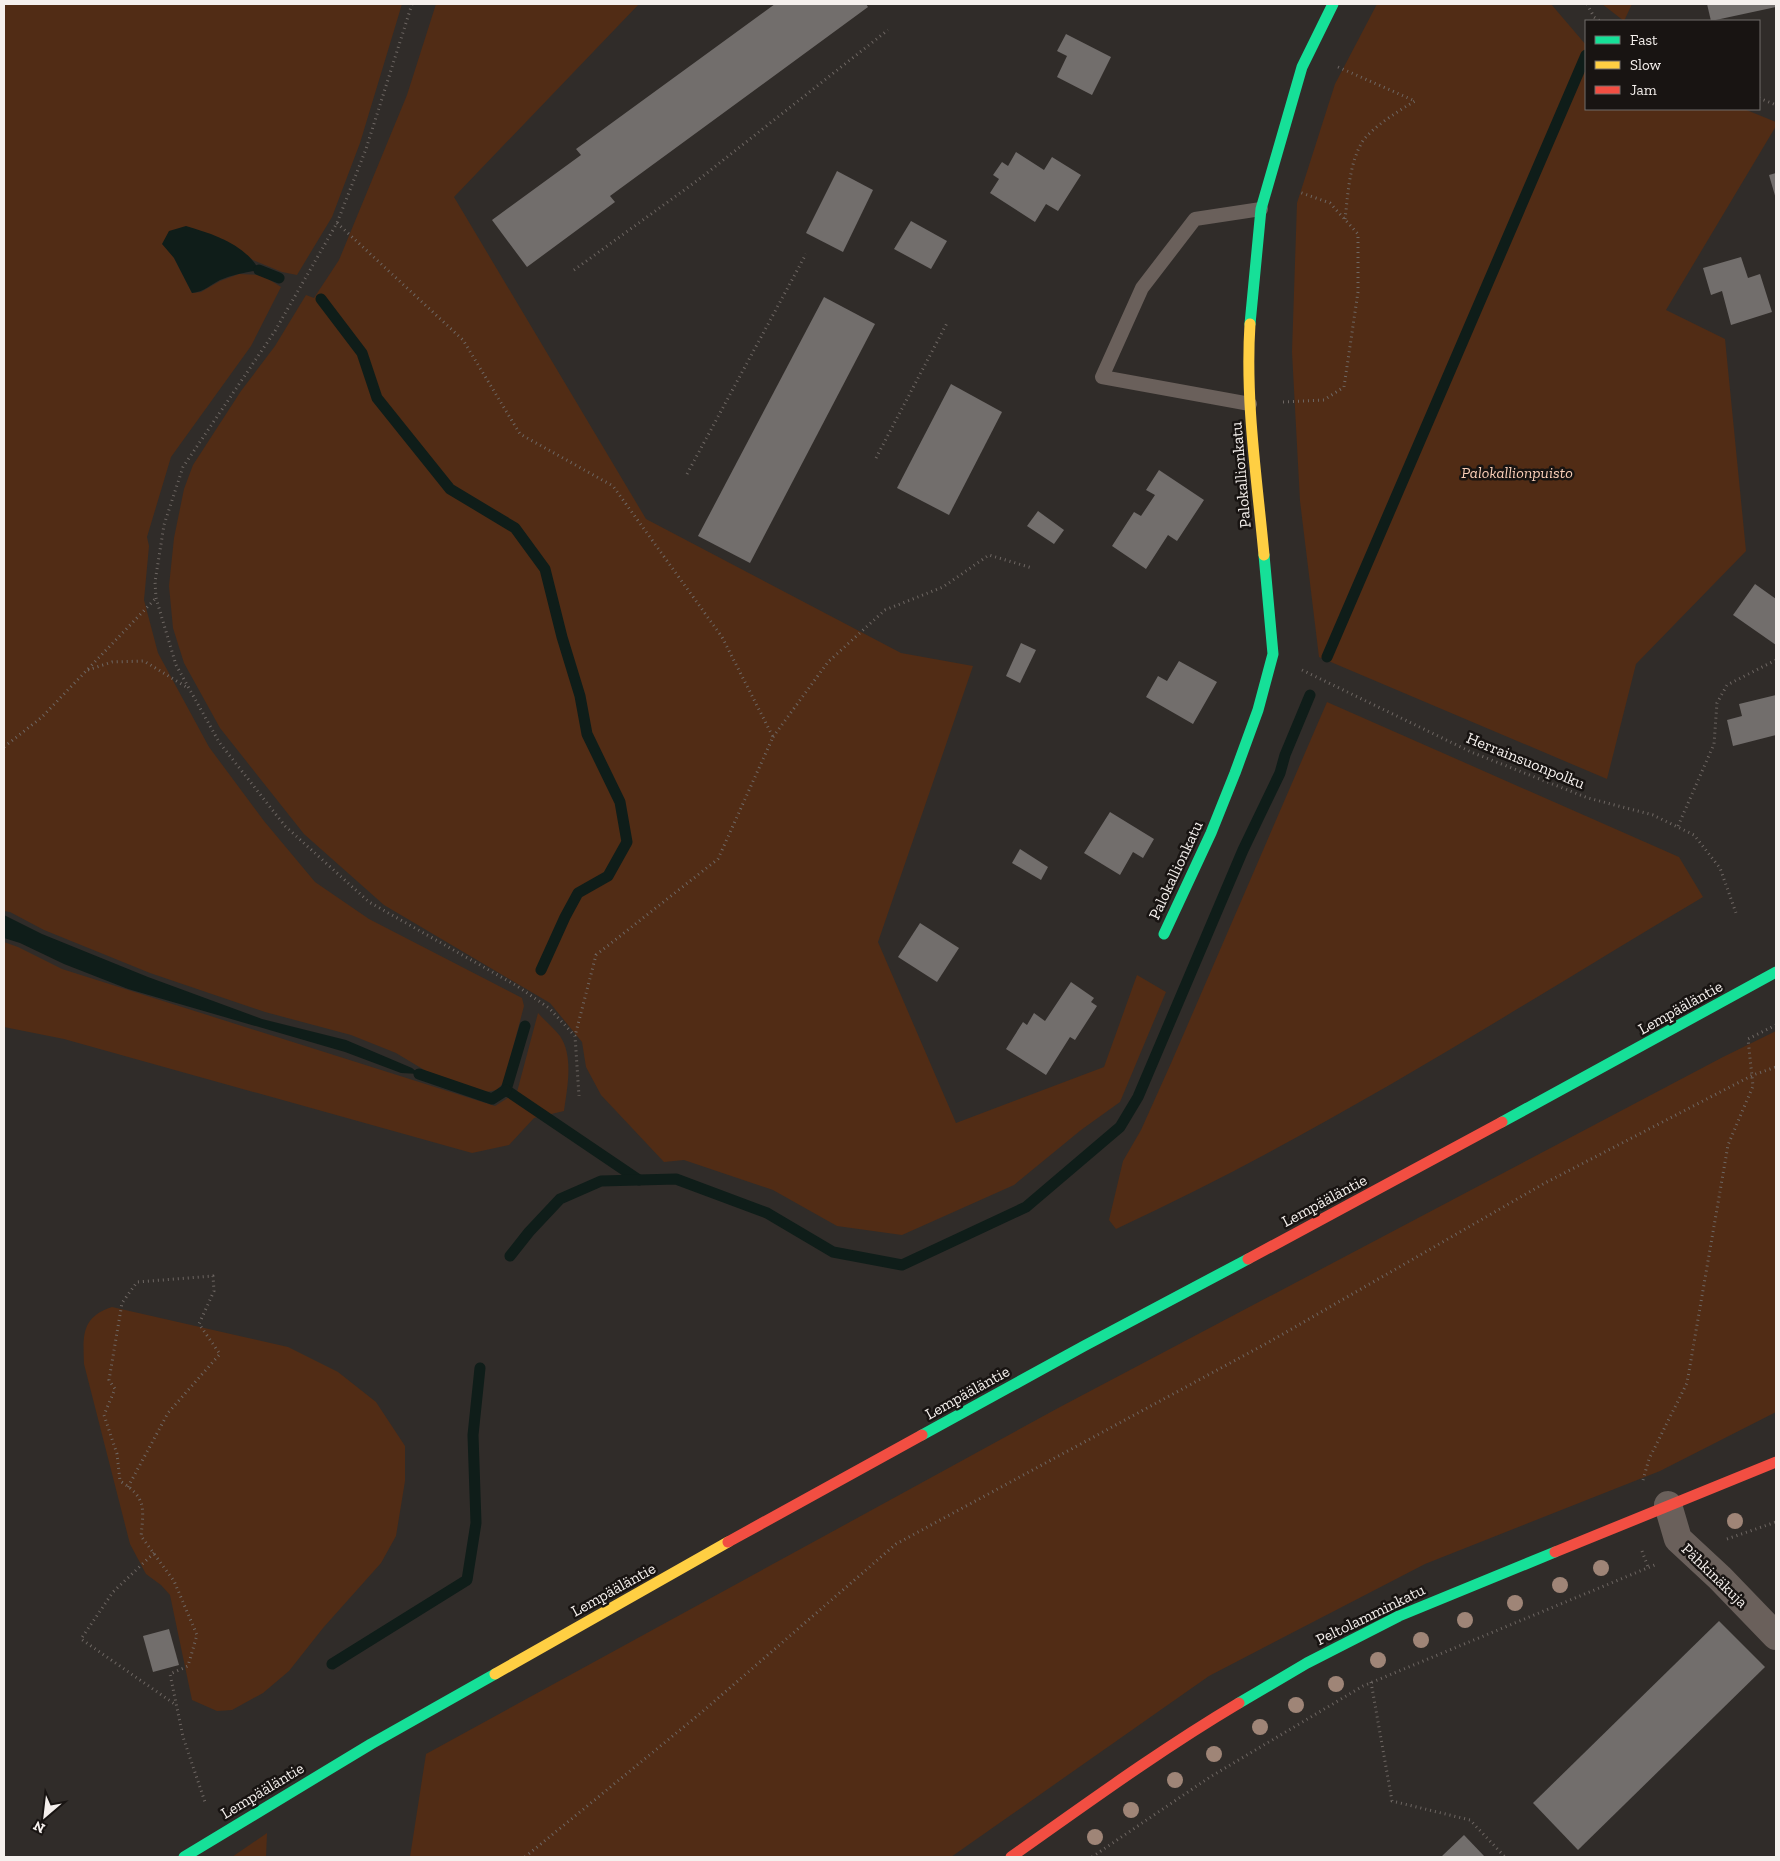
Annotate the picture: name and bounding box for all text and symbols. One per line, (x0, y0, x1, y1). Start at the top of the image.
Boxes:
legend (1585, 20, 1760, 110)
text: Fast (1630, 31, 1658, 49)
text: Slow (1630, 56, 1662, 74)
text: Jam (1630, 81, 1657, 99)
street label: Palokallionkatu (1226, 421, 1255, 529)
park label: Palokallionpuisto (1461, 463, 1573, 482)
street label: Herrainsuonpolku (1464, 728, 1588, 793)
street label: Palokallionkatu (1144, 818, 1207, 923)
street label: Lempääläntie (1635, 976, 1726, 1038)
street label: Lempääläntie (1279, 1170, 1370, 1231)
street label: Lempääläntie (922, 1361, 1013, 1423)
street label: Pähkinäkuja (1678, 1539, 1752, 1612)
street label: Lempääläntie (568, 1558, 659, 1620)
street label: Peltolamminkatu (1313, 1580, 1428, 1649)
street label: Lempääläntie (217, 1758, 307, 1823)
north arrow (20, 1791, 70, 1841)
text: N (30, 1817, 48, 1837)

